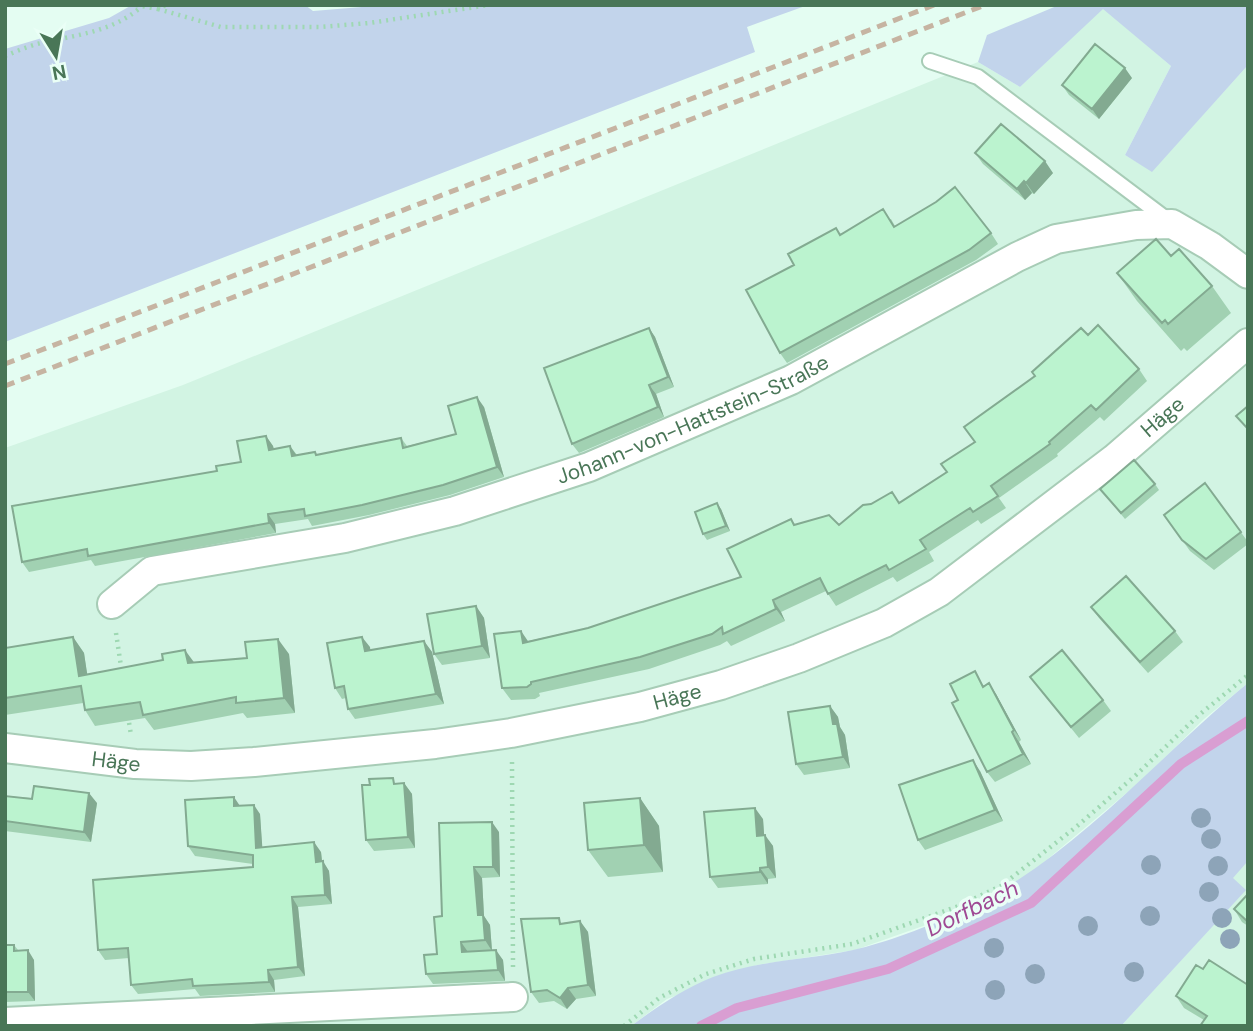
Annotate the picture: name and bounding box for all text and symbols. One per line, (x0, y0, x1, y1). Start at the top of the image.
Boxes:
north arrow (21, 21, 91, 91)
text: N (50, 59, 68, 86)
street label: Johann-von-Hattstein-Straße (553, 348, 834, 491)
street label: Häge (1135, 390, 1190, 444)
street label: Häge (650, 677, 705, 717)
street label: Häge (90, 745, 142, 779)
water label: Dorfbach (921, 873, 1023, 943)

